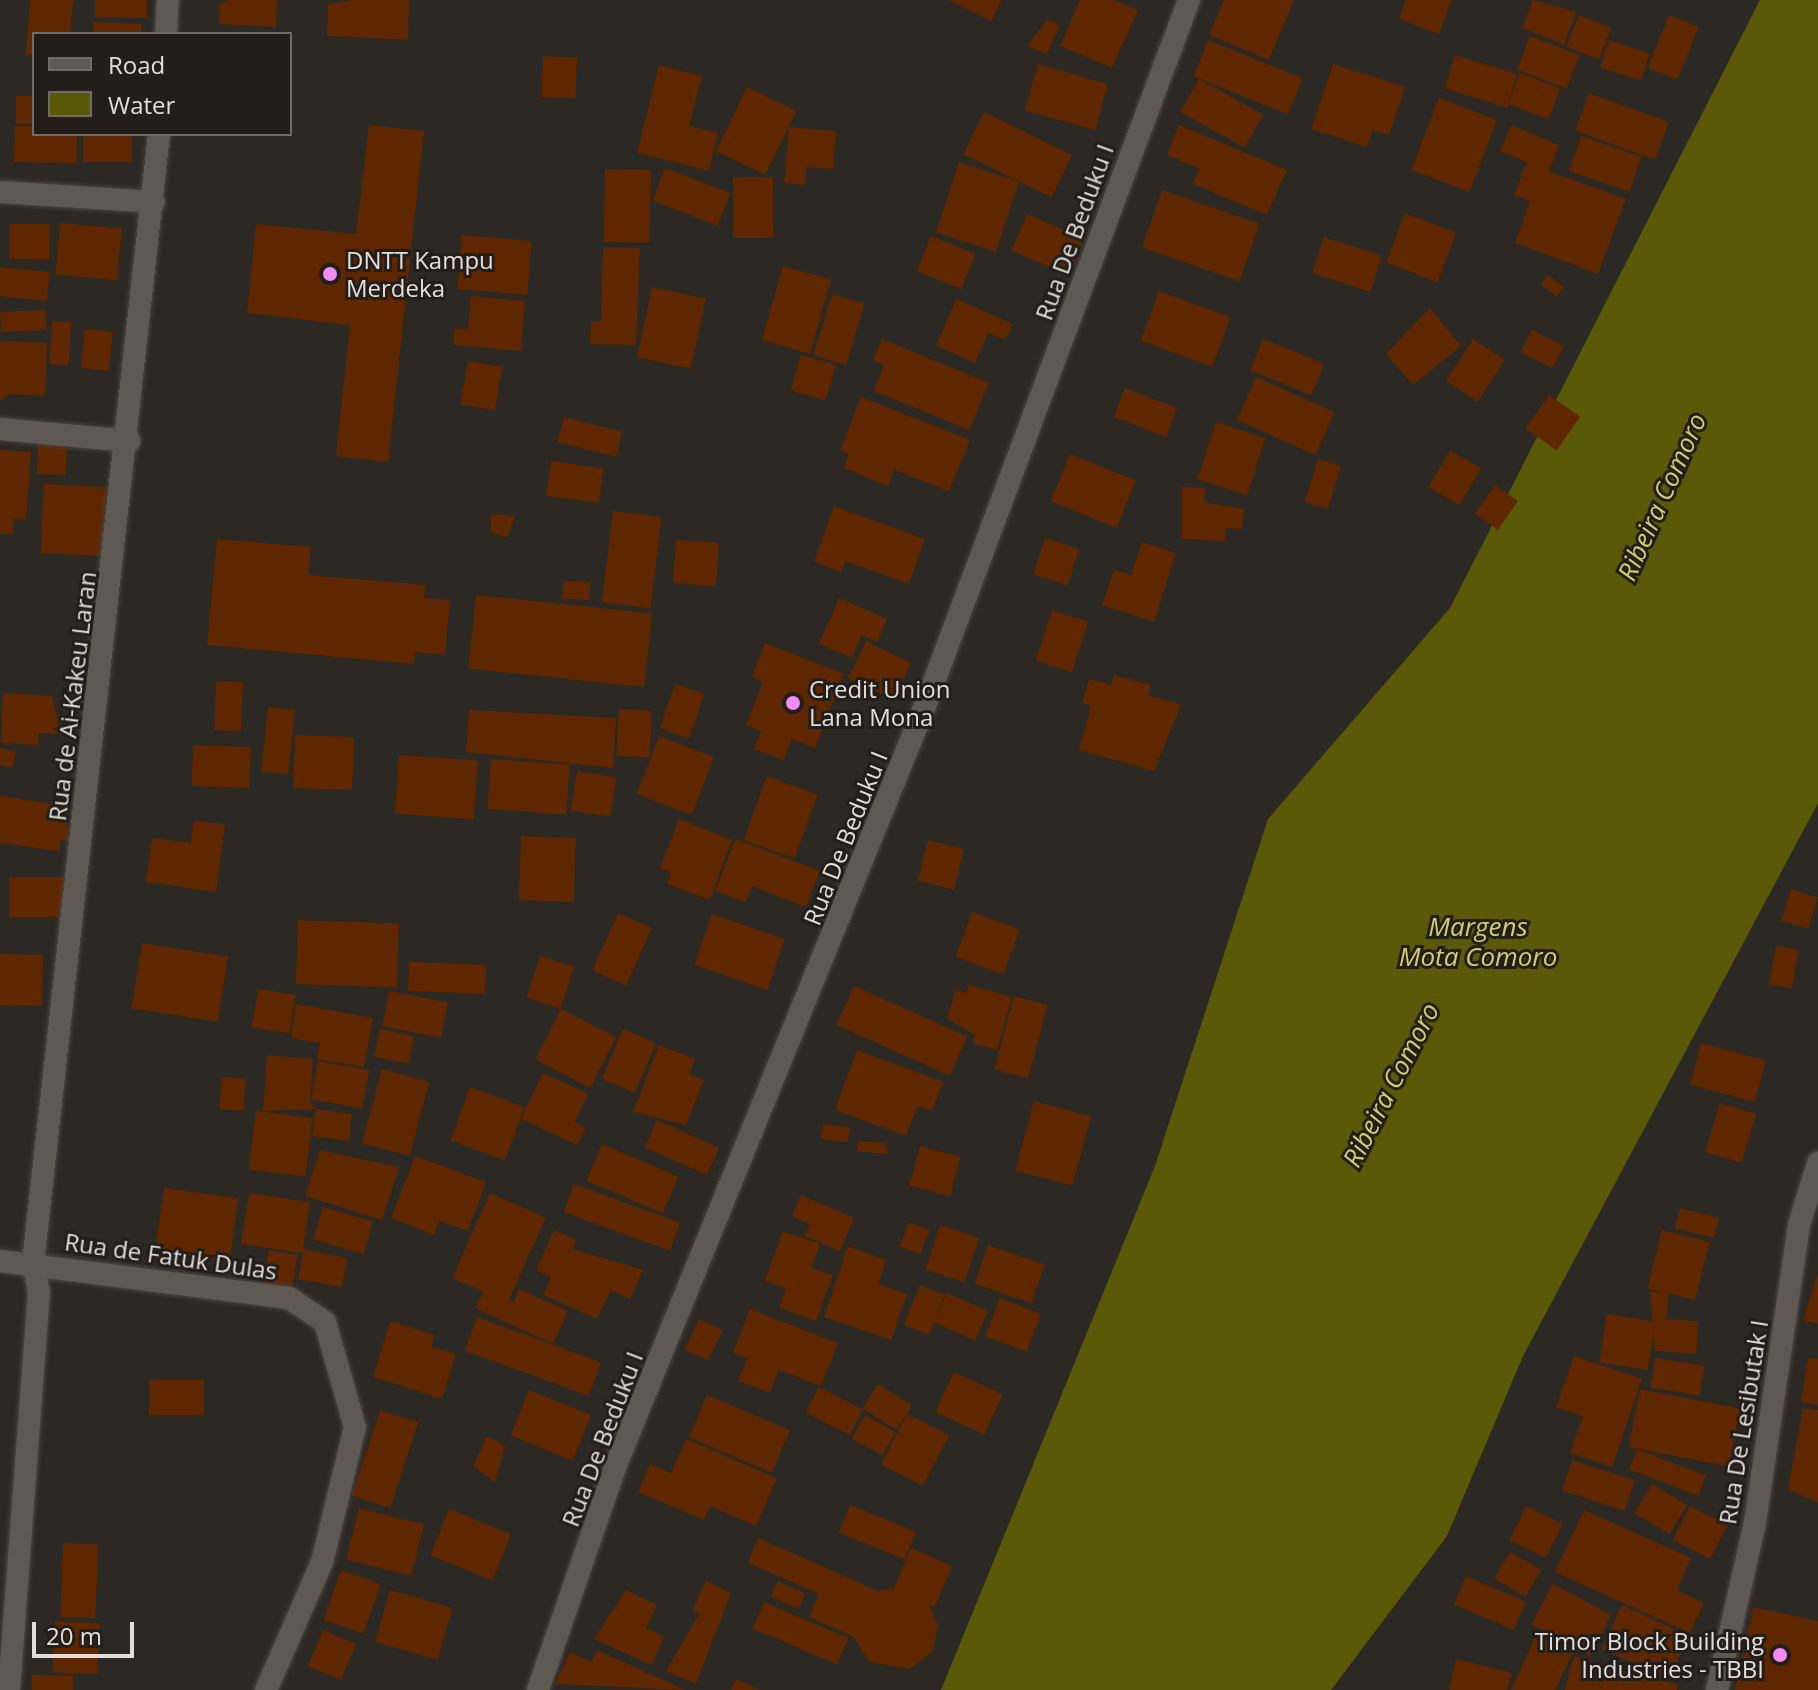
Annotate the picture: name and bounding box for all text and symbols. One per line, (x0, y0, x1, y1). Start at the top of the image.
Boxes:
legend (32, 32, 292, 136)
text: Road (108, 48, 165, 81)
text: Water (108, 88, 175, 121)
street label: Rua De Beduku I (1029, 140, 1119, 324)
place label: DNTT Kampu Merdeka (346, 246, 494, 302)
marker: DNTT Kampu Merdeka (321, 265, 339, 283)
water label: Ribeira Comoro (1611, 409, 1713, 585)
street label: Rua de Ai-Kakeu Laran (42, 570, 102, 822)
place label: Credit Union Lana Mona (809, 675, 950, 731)
marker: Credit Union Lana Mona (784, 694, 802, 712)
street label: Rua De Beduku I (797, 747, 893, 929)
water label: Margens Mota Comoro (1399, 911, 1557, 972)
water label: Ribeira Comoro (1336, 998, 1446, 1172)
street label: Rua de Fatuk Dulas (63, 1227, 279, 1285)
street label: Rua De Lesibutak I (1713, 1318, 1773, 1526)
street label: Rua De Beduku I (555, 1348, 649, 1530)
scale bar (36, 1606, 138, 1656)
text: 20 m (46, 1619, 102, 1652)
place label: Timor Block Building Industries - TBBI (1535, 1627, 1764, 1683)
marker: Timor Block Building Industries - TBBI (1771, 1646, 1789, 1664)

